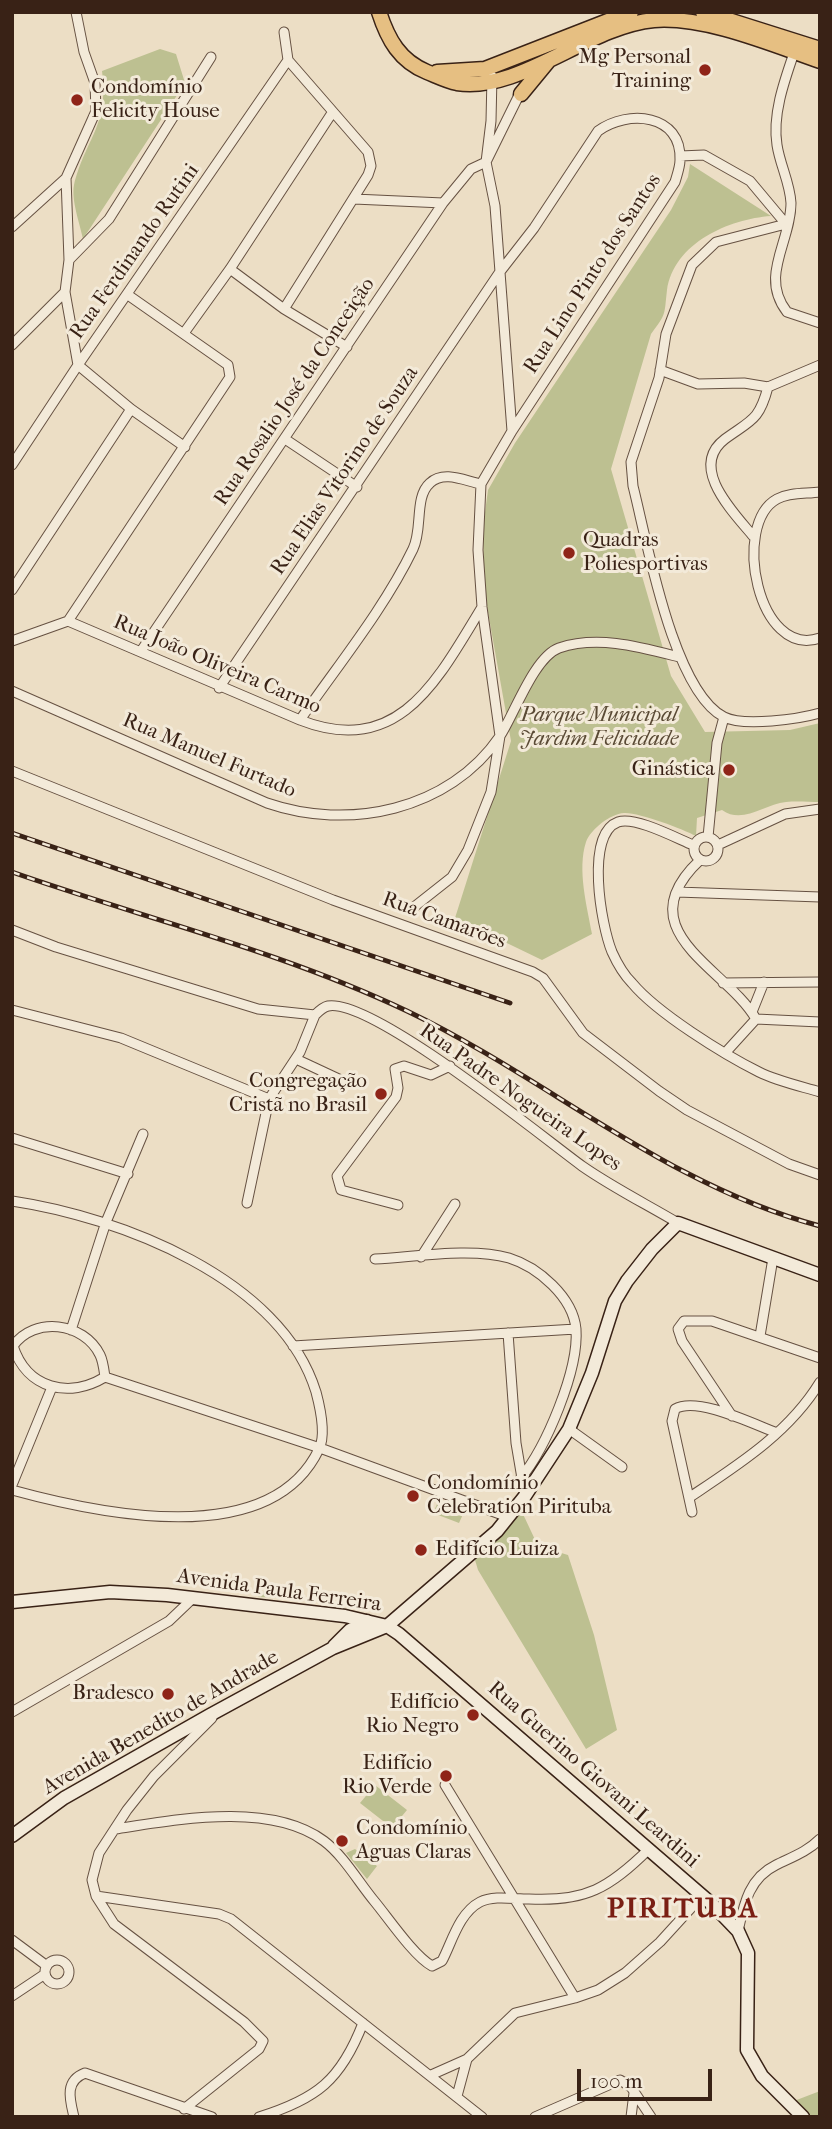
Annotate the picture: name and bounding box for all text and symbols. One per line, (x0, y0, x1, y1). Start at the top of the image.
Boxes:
place label: Mg Personal Training (579, 45, 691, 95)
marker: Mg Personal Training (697, 62, 713, 78)
place label: Condomínio Felicity House (91, 75, 220, 125)
marker: Condomínio Felicity House (69, 92, 85, 108)
street label: Rua Ferdinando Rutini (65, 159, 205, 345)
street label: Rua Lino Pinto dos Santos (519, 169, 667, 379)
street label: Rua Rosalio José da Conceição (209, 273, 381, 511)
street label: Rua Elias Vitorino de Souza (266, 362, 424, 580)
place label: Quadras Poliesportivas (583, 528, 708, 578)
marker: Quadras Poliesportivas (561, 545, 577, 561)
street label: Rua João Oliveira Carmo (109, 610, 325, 720)
park label: Parque Municipal Jardim Felicidade (519, 703, 679, 753)
street label: Rua Manuel Furtado (119, 708, 299, 804)
place label: Ginástica (632, 757, 715, 783)
marker: Ginástica (721, 762, 737, 778)
street label: Rua Camarões (379, 887, 509, 955)
street label: Rua Padre Nogueira Lopes (414, 1019, 626, 1177)
place label: Congregação Cristã no Brasil (229, 1069, 367, 1119)
marker: Congregação Cristã no Brasil (373, 1086, 389, 1102)
place label: Condomínio Celebration Pirituba (427, 1471, 612, 1521)
marker: Condomínio Celebration Pirituba (405, 1488, 421, 1504)
place label: Edifício Luiza (435, 1537, 559, 1563)
marker: Edifício Luiza (413, 1542, 429, 1558)
street label: Avenida Paula Ferreira (175, 1564, 383, 1618)
street label: Avenida Benedito de Andrade (39, 1645, 283, 1801)
street label: Rua Guerino Giovani Leardini (482, 1676, 704, 1874)
place label: Bradesco (72, 1681, 154, 1707)
marker: Bradesco (160, 1686, 176, 1702)
place label: Edifício Rio Negro (366, 1690, 459, 1740)
marker: Edifício Rio Negro (465, 1707, 481, 1723)
place label: Edifício Rio Verde (342, 1751, 432, 1801)
marker: Edifício Rio Verde (438, 1768, 454, 1784)
place label: Condomínio Aguas Claras (356, 1816, 471, 1866)
marker: Condomínio Aguas Claras (334, 1833, 350, 1849)
district label: PIRITUBA (608, 1893, 758, 1927)
scale bar (580, 2056, 715, 2100)
text: 100 m (590, 2069, 643, 2093)

